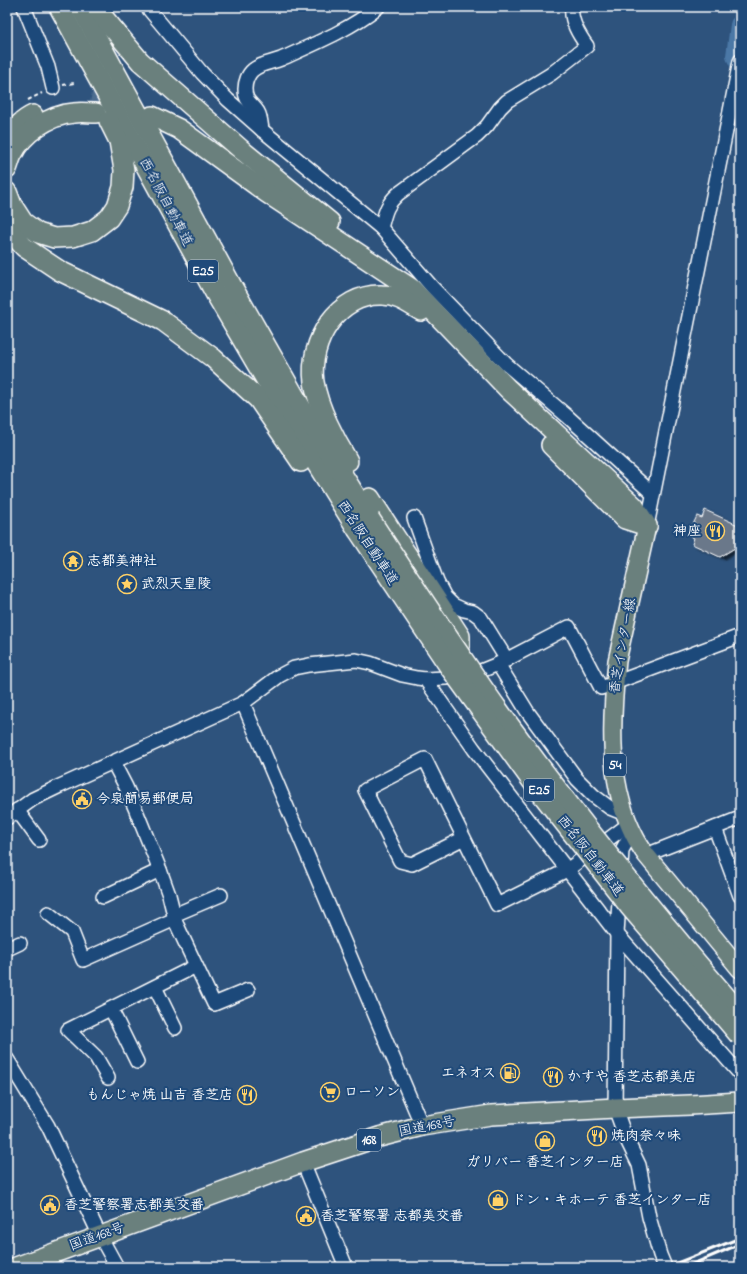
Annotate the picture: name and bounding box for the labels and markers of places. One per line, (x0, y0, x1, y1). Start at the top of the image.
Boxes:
restaurant icon: 神座 (704, 520, 726, 542)
place label: 神座 (673, 521, 701, 542)
temple icon: 志都美神社 (62, 550, 84, 572)
place label: 志都美神社 (87, 551, 157, 572)
place icon: 武烈天皇陵 (116, 573, 138, 595)
place label: 武烈天皇陵 (141, 574, 211, 595)
public building icon: 今泉簡易郵便局 (71, 788, 93, 810)
place label: 今泉簡易郵便局 (96, 789, 194, 810)
fuel station icon: エネオス (499, 1062, 521, 1084)
place label: エネオス (441, 1063, 496, 1084)
restaurant icon: かすや 香芝志都美店 (542, 1066, 564, 1088)
place label: かすや 香芝志都美店 (567, 1067, 697, 1088)
supermarket icon: ローソン (319, 1081, 341, 1103)
place label: ローソン (344, 1082, 400, 1103)
restaurant icon: もんじゃ焼 山吉 香芝店 (236, 1084, 258, 1106)
place label: もんじゃ焼 山吉 香芝店 (86, 1085, 233, 1106)
restaurant icon: 焼肉奈々味 (586, 1125, 608, 1147)
place label: 焼肉奈々味 (611, 1126, 681, 1147)
shop icon: ガリバー 香芝インター店 (534, 1130, 556, 1152)
place label: ガリバー 香芝インター店 (466, 1152, 624, 1173)
shop icon: ドン・キホーテ 香芝インター店 (487, 1189, 509, 1211)
place label: ドン・キホーテ 香芝インター店 (512, 1190, 712, 1211)
public building icon: 香芝警察署志都美交番 (39, 1194, 61, 1216)
place label: 香芝警察署志都美交番 (64, 1195, 204, 1216)
public building icon: 香芝警察署 志都美交番 (295, 1205, 317, 1227)
place label: 香芝警察署 志都美交番 (320, 1206, 464, 1227)

